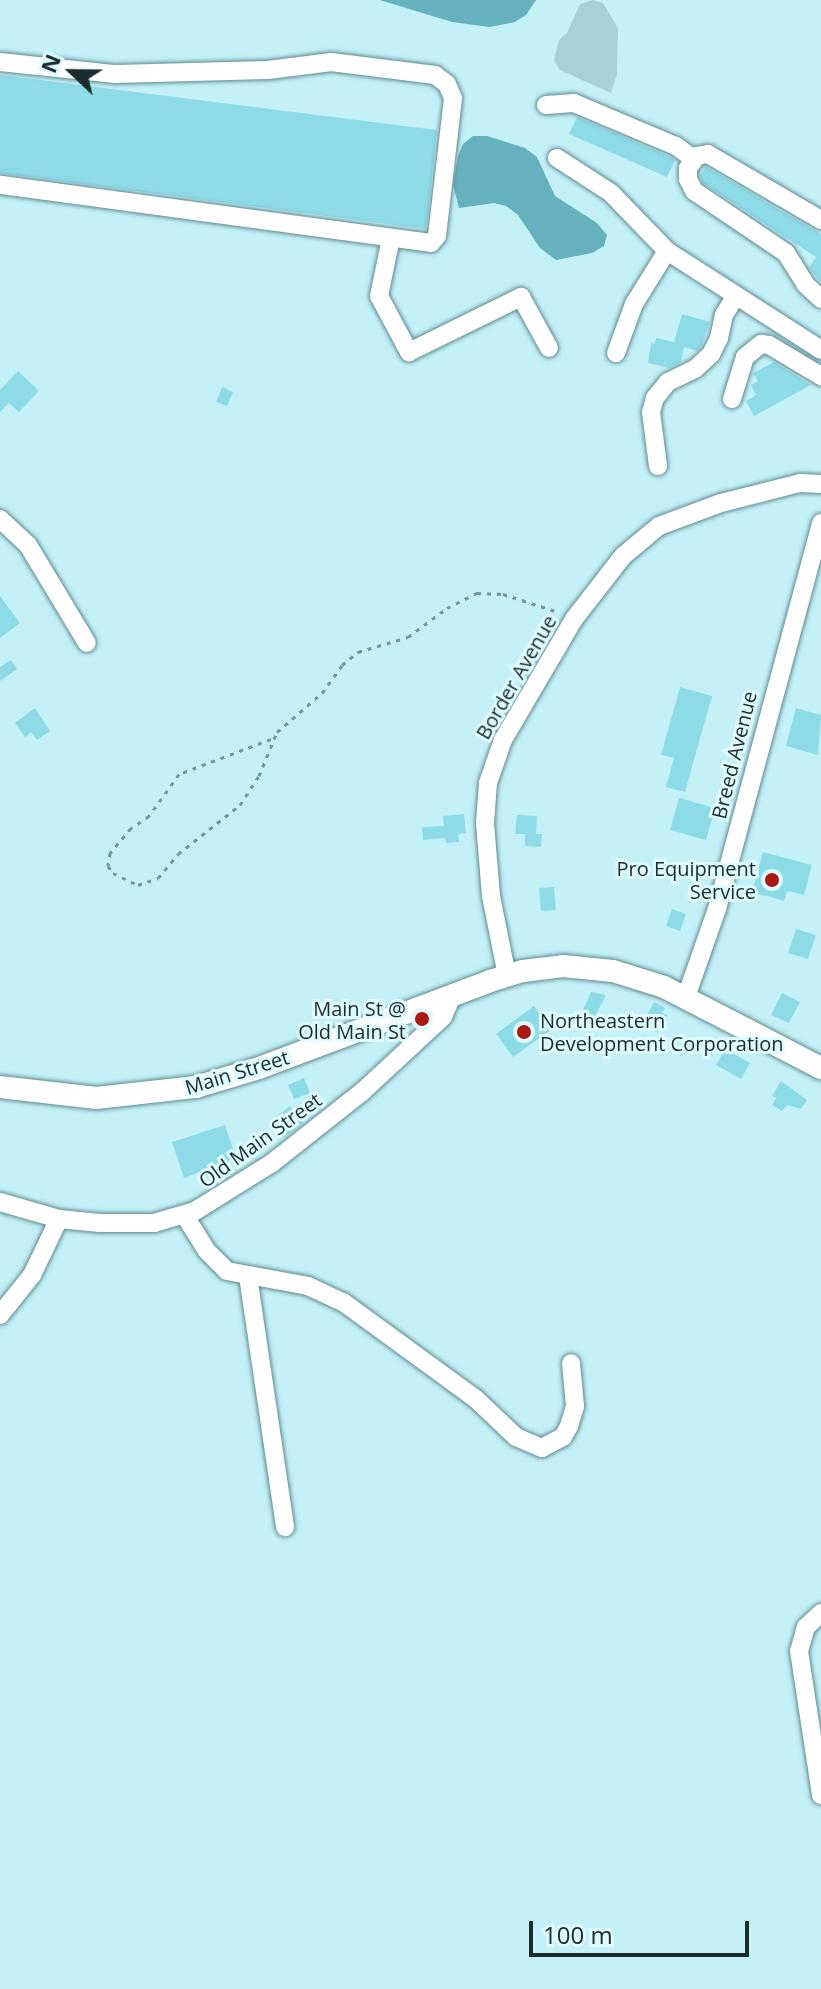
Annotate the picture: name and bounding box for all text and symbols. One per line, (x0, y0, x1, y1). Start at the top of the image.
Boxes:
north arrow (32, 32, 112, 112)
text: N (32, 49, 67, 77)
street label: Border Avenue (471, 611, 561, 743)
street label: Breed Avenue (707, 689, 761, 821)
place label: Pro Equipment Service (617, 856, 756, 903)
marker: Pro Equipment Service (763, 871, 781, 889)
place label: Main St @ Old Main St (298, 996, 406, 1043)
place label: Northeastern Development Corporation (540, 1008, 783, 1055)
marker: Main St @ Old Main St (413, 1010, 431, 1028)
marker: Northeastern Development Corporation (515, 1023, 533, 1041)
street label: Main Street (182, 1045, 292, 1099)
street label: Old Main Street (194, 1088, 326, 1192)
scale bar (533, 1905, 753, 1955)
text: 100 m (543, 1918, 613, 1951)

